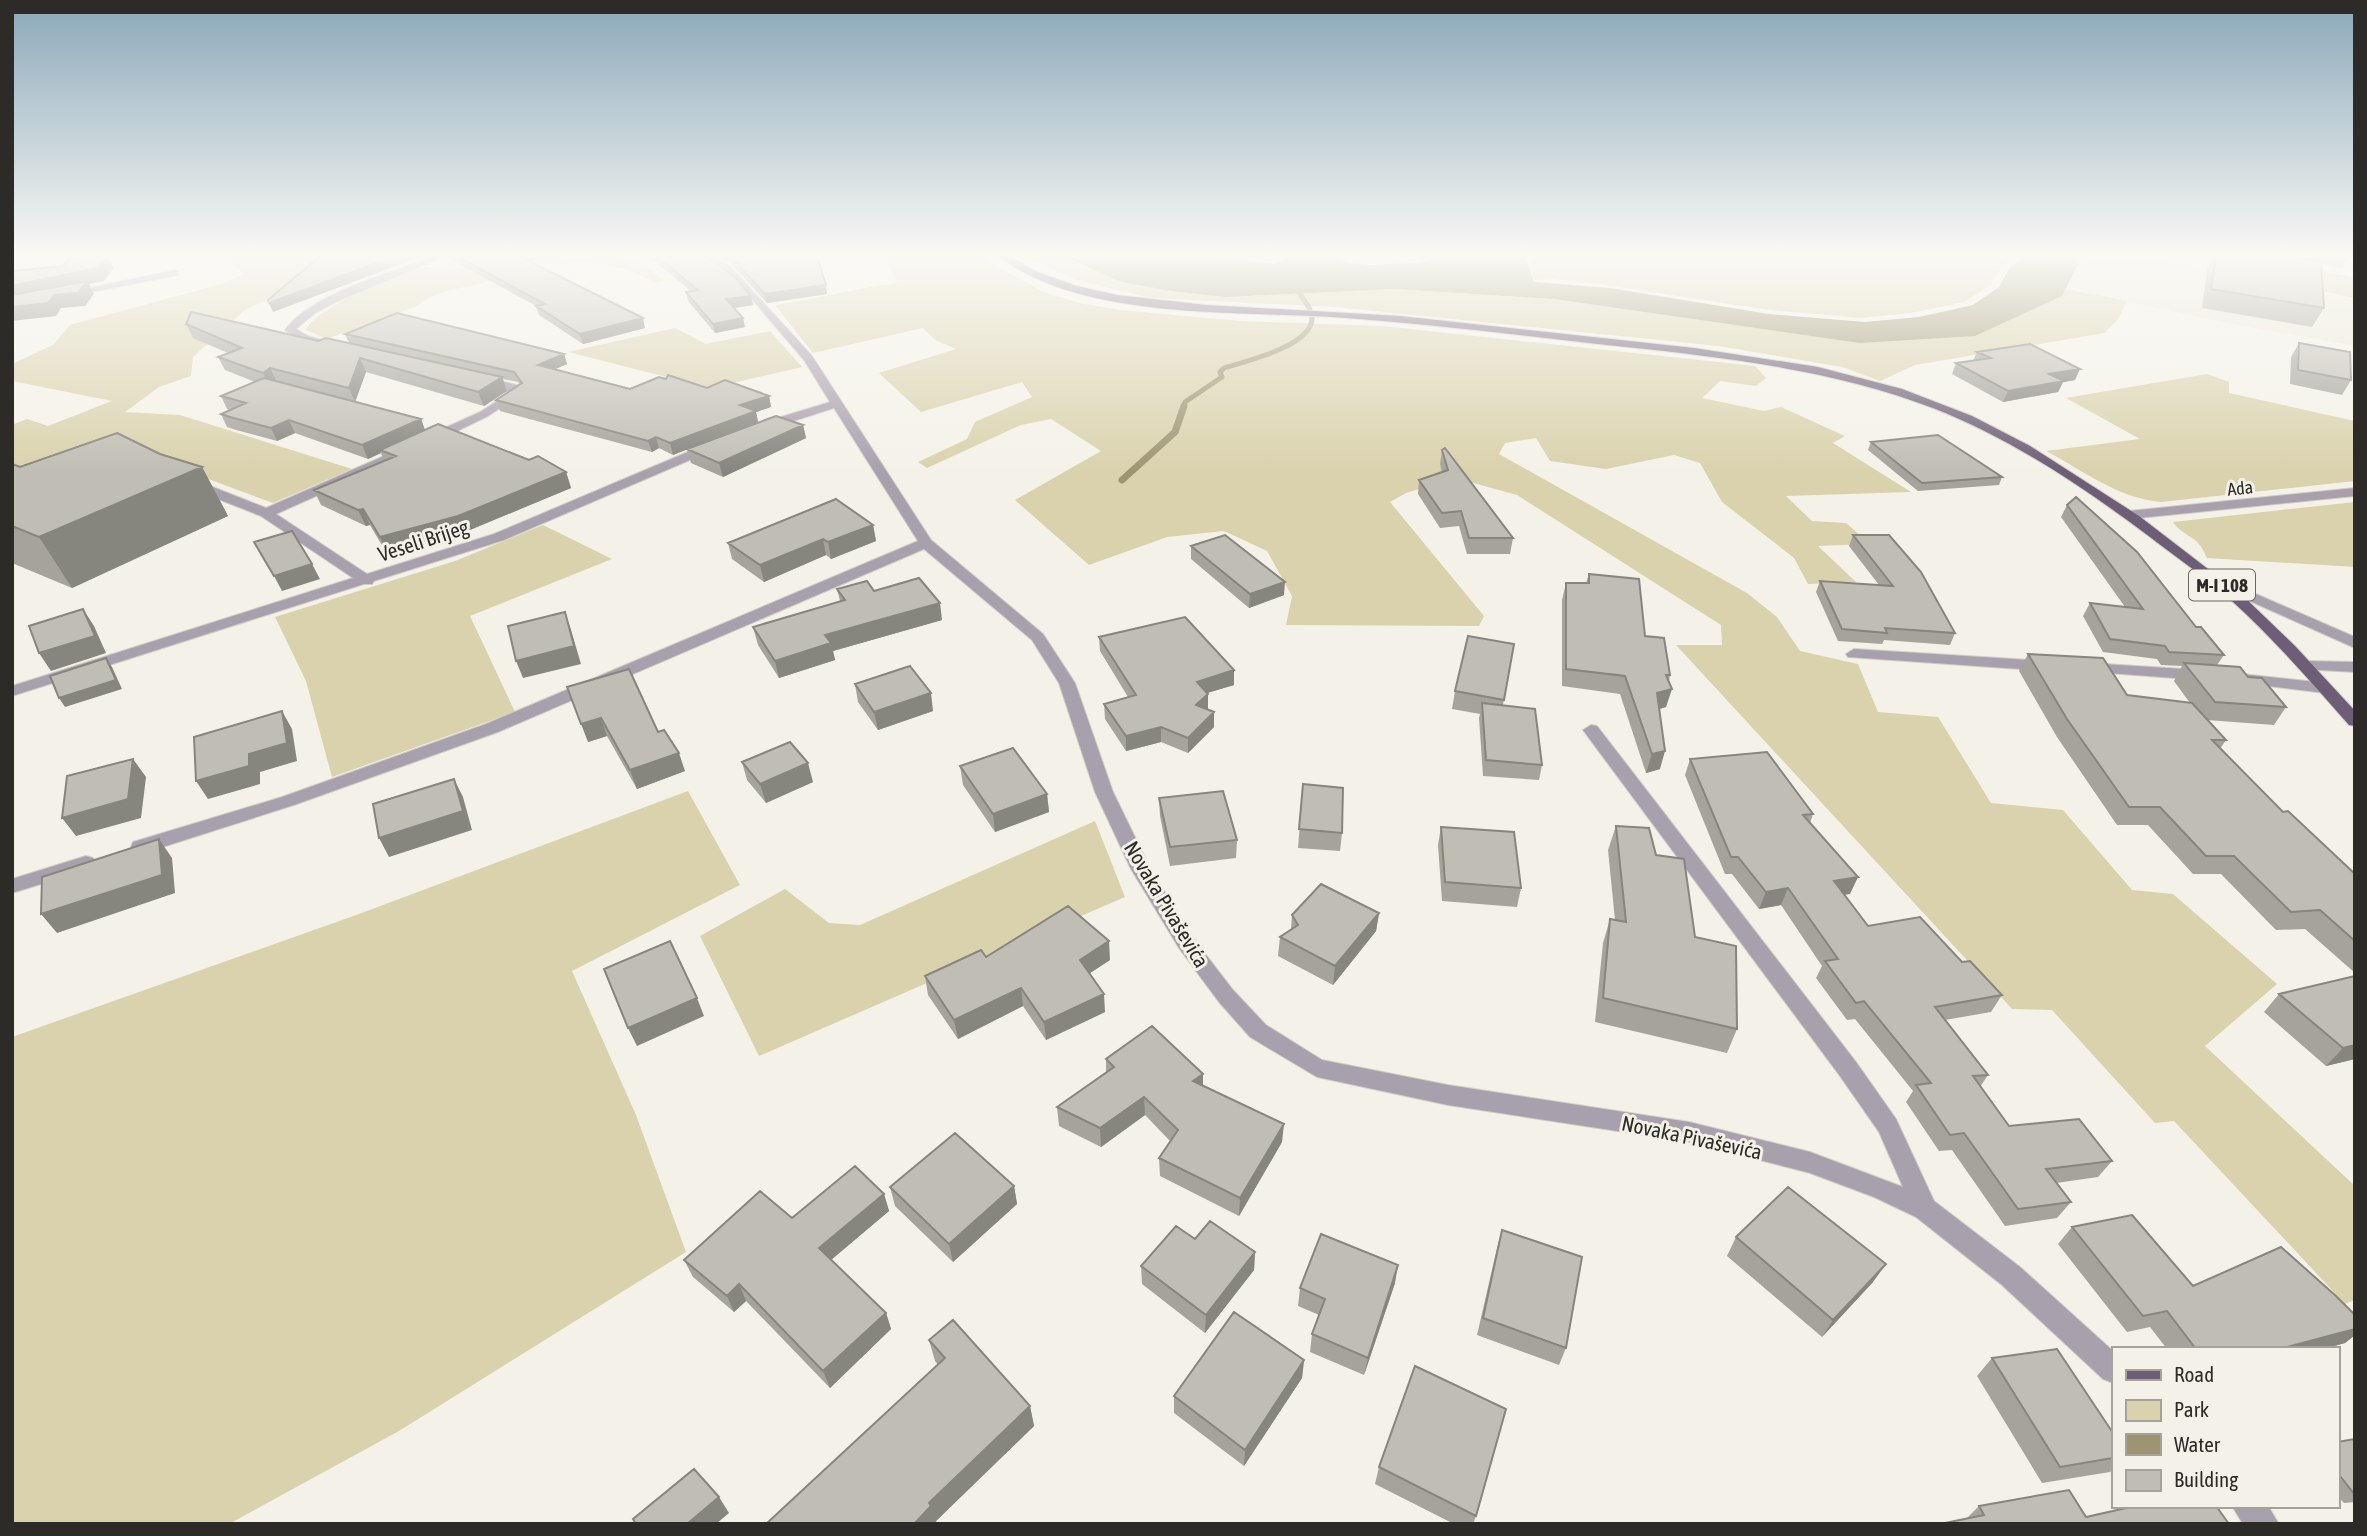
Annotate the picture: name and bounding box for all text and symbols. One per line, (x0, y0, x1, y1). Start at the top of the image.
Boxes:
street label: Ada (2226, 476, 2254, 500)
street label: Veseli Brijeg (375, 514, 471, 566)
road number: M-I 108 (2189, 570, 2255, 600)
street label: Novaka Pivaševića (1120, 837, 1214, 971)
street label: Novaka Pivaševića (1620, 1110, 1764, 1164)
legend (2112, 1347, 2339, 1508)
text: Road (2174, 1362, 2214, 1386)
text: Park (2174, 1397, 2209, 1421)
text: Water (2174, 1432, 2221, 1456)
text: Building (2174, 1467, 2238, 1491)

